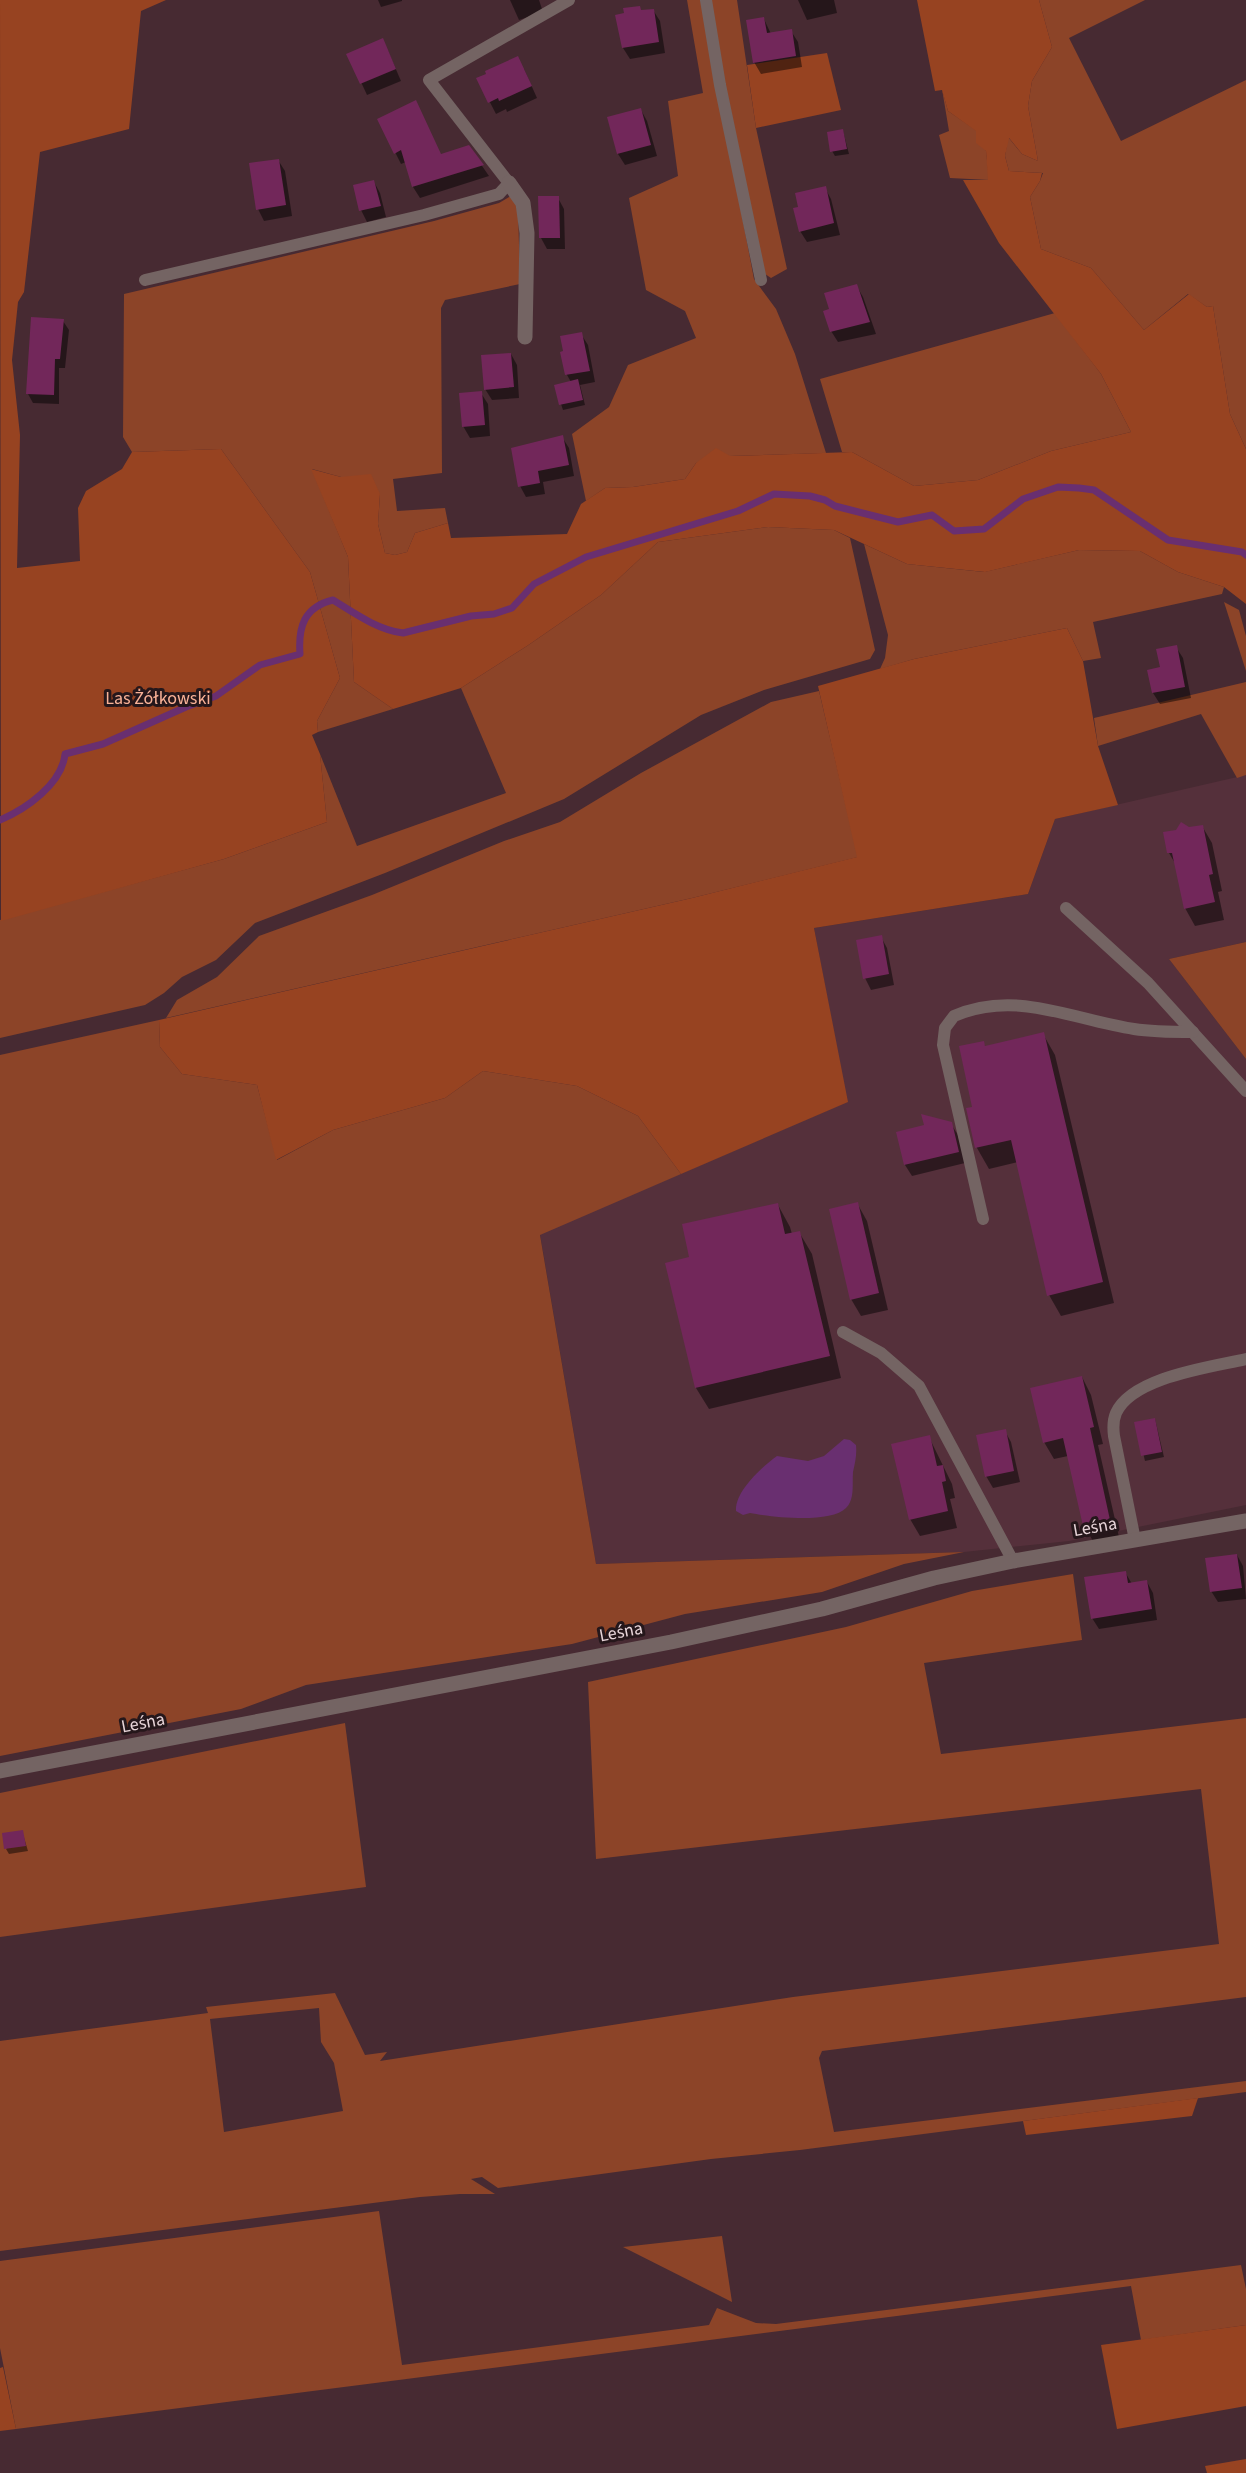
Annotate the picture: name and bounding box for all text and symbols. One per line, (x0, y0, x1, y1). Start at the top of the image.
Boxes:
park label: Las Żółkowski (105, 686, 211, 711)
street label: Leśna (1071, 1511, 1119, 1543)
street label: Leśna (597, 1616, 645, 1648)
street label: Leśna (119, 1707, 167, 1739)

